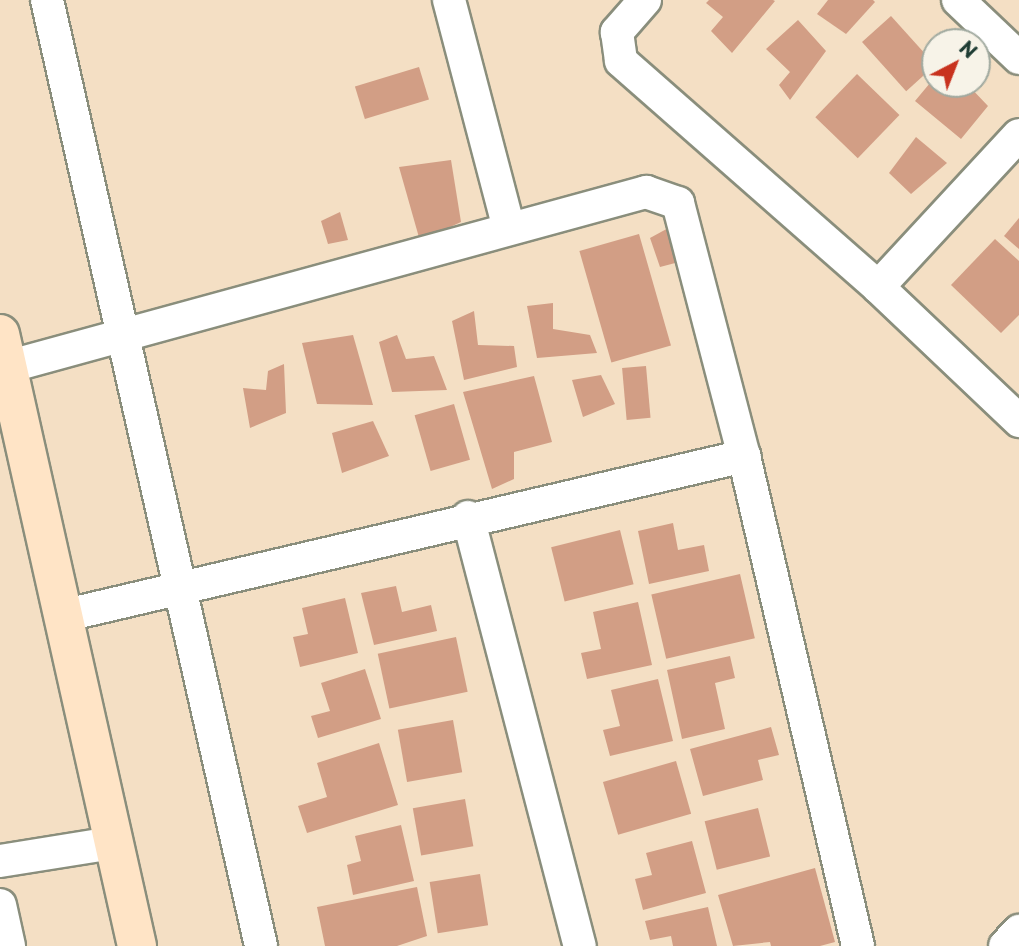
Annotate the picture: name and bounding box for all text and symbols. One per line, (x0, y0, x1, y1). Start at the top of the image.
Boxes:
north arrow (921, 28, 991, 98)
text: N (954, 33, 984, 64)

